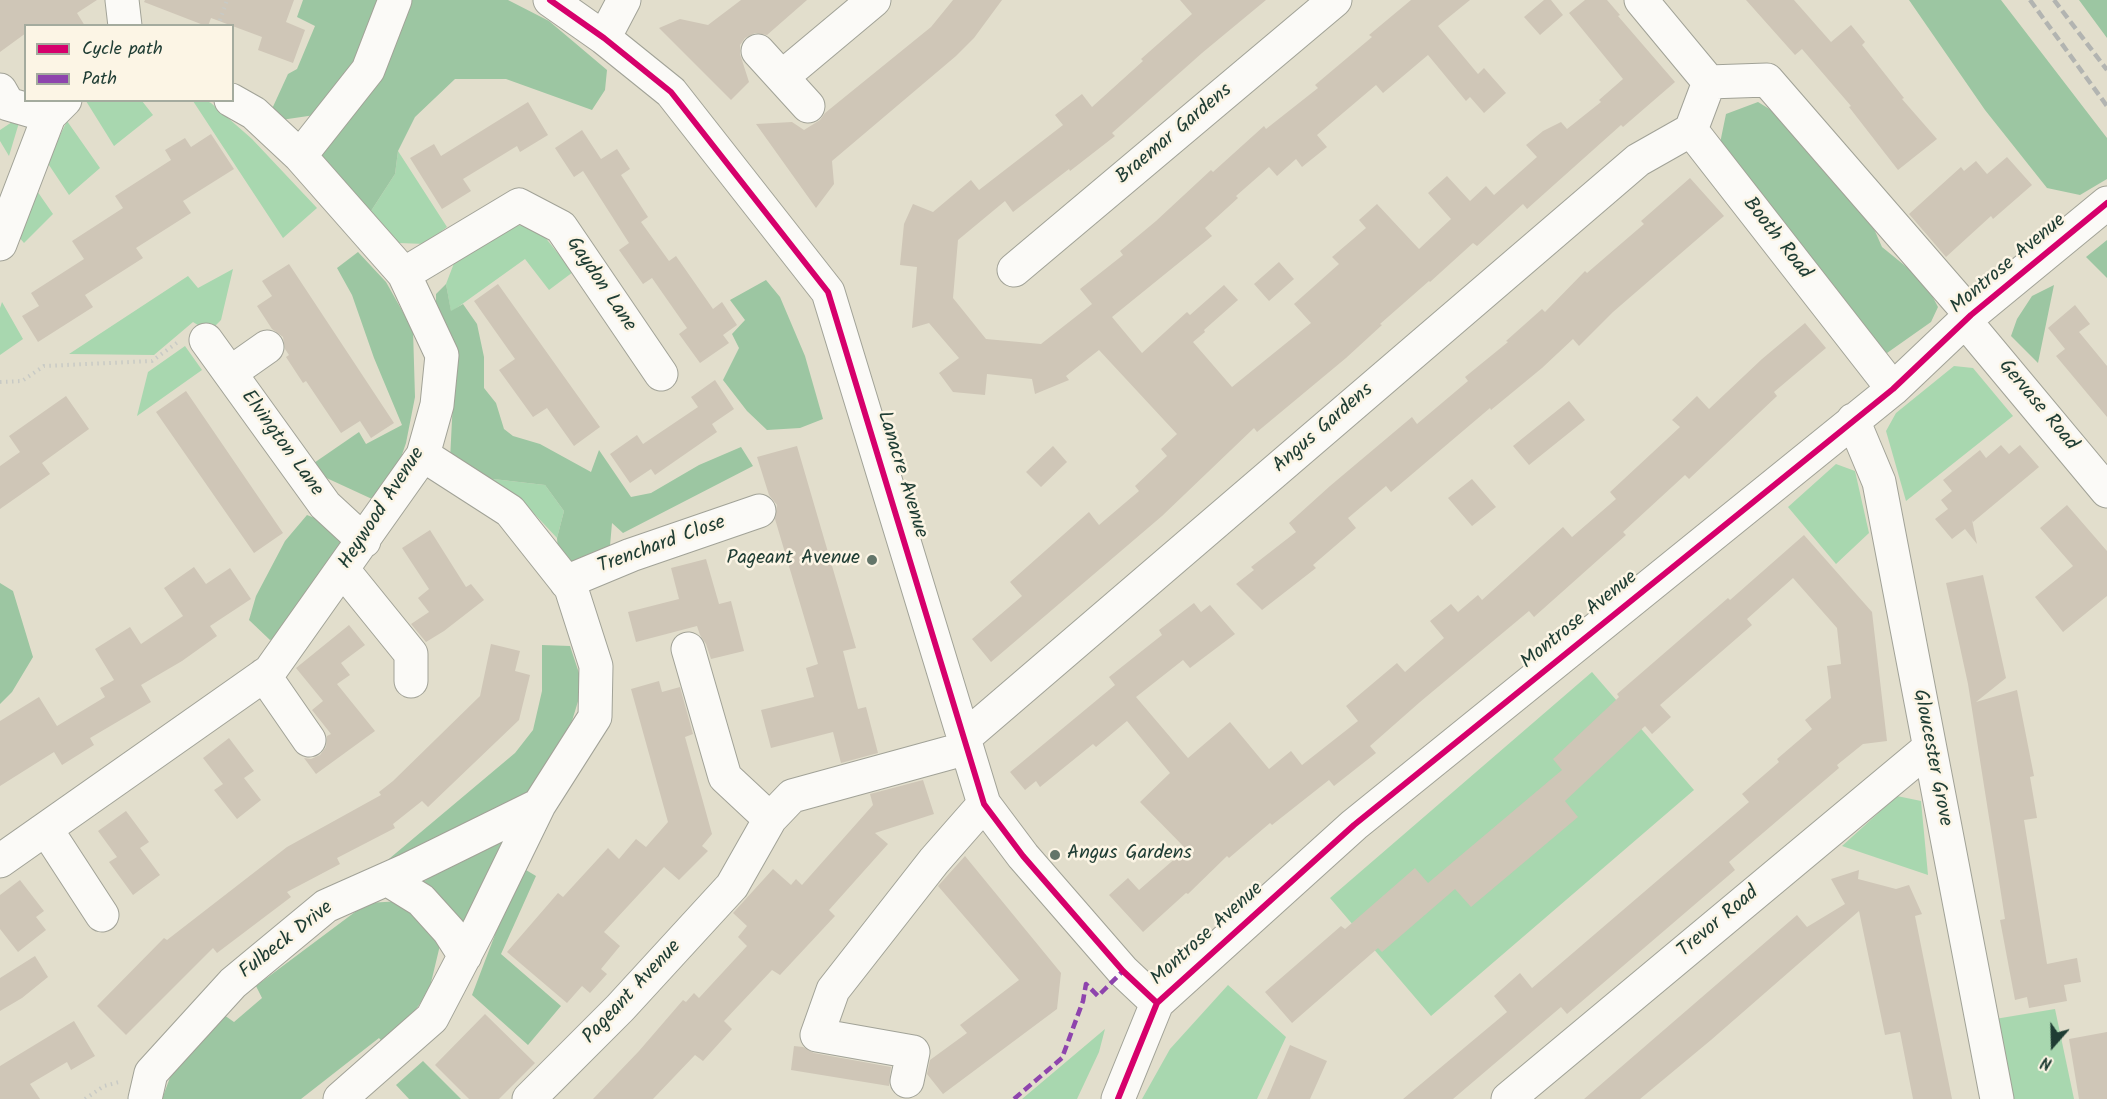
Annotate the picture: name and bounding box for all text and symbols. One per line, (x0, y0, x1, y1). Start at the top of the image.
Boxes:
legend (24, 24, 234, 102)
text: Cycle path (82, 35, 163, 64)
text: Path (82, 65, 117, 94)
street label: Braemar Gardens (1112, 80, 1238, 190)
street label: Booth Road (1737, 193, 1815, 285)
street label: Montrose Avenue (1946, 210, 2072, 320)
street label: Gaydon Lane (560, 233, 640, 337)
street label: Gervase Road (1992, 356, 2082, 456)
street label: Angus Gardens (1269, 379, 1379, 479)
street label: Elvington Lane (234, 386, 328, 502)
street label: Lanacre Avenue (870, 408, 932, 542)
street label: Heywood Avenue (335, 444, 431, 574)
street label: Trenchard Close (595, 512, 729, 580)
place label: Pageant Avenue (727, 548, 860, 572)
marker: Pageant Avenue (865, 553, 879, 567)
street label: Montrose Avenue (1517, 567, 1643, 675)
street label: Gloucester Grove (1906, 688, 1956, 828)
place label: Angus Gardens (1067, 843, 1192, 867)
marker: Angus Gardens (1048, 848, 1062, 862)
street label: Montrose Avenue (1147, 878, 1269, 992)
street label: Trevor Road (1674, 882, 1764, 964)
street label: Fulbeck Drive (235, 897, 339, 985)
street label: Pageant Avenue (579, 936, 687, 1050)
north arrow (2023, 1015, 2083, 1075)
text: N (2038, 1049, 2056, 1076)

